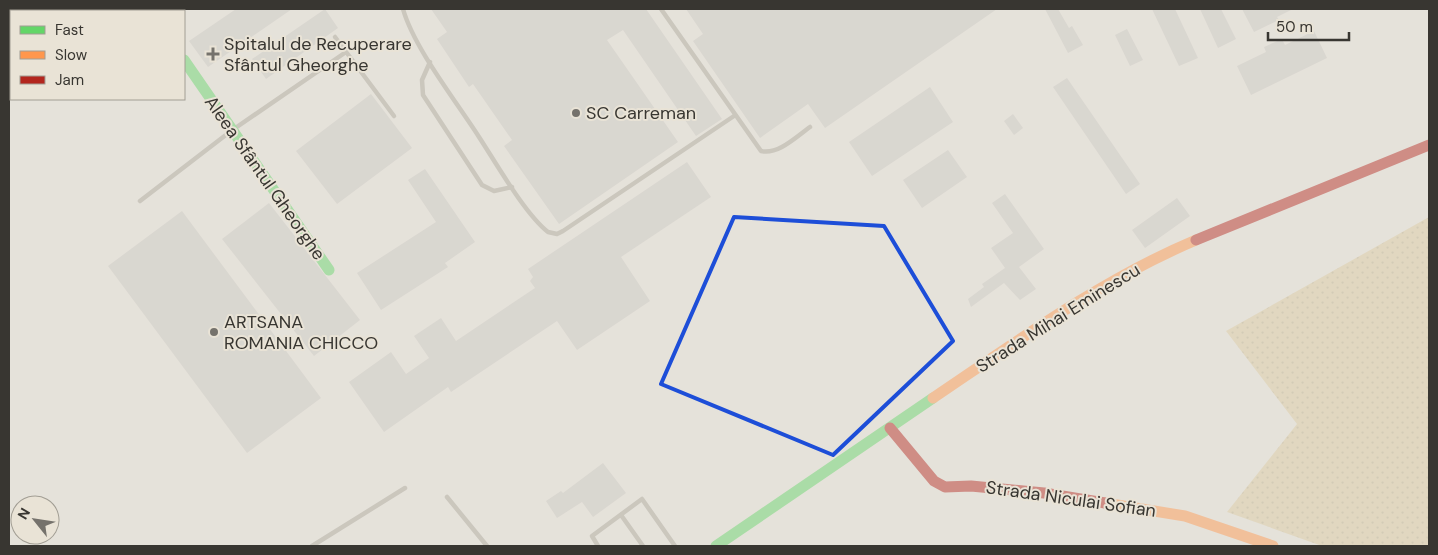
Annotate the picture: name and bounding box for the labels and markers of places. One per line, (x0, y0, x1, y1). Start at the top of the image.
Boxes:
place label: Spitalul de Recuperare Sfântul Gheorghe (224, 32, 412, 77)
marker: Spitalul de Recuperare Sfântul Gheorghe (206, 47, 220, 61)
place label: SC Carreman (586, 101, 696, 125)
marker: SC Carreman (570, 107, 582, 119)
place label: ARTSANA ROMANIA CHICCO (224, 310, 378, 355)
marker: ARTSANA ROMANIA CHICCO (208, 326, 220, 338)

